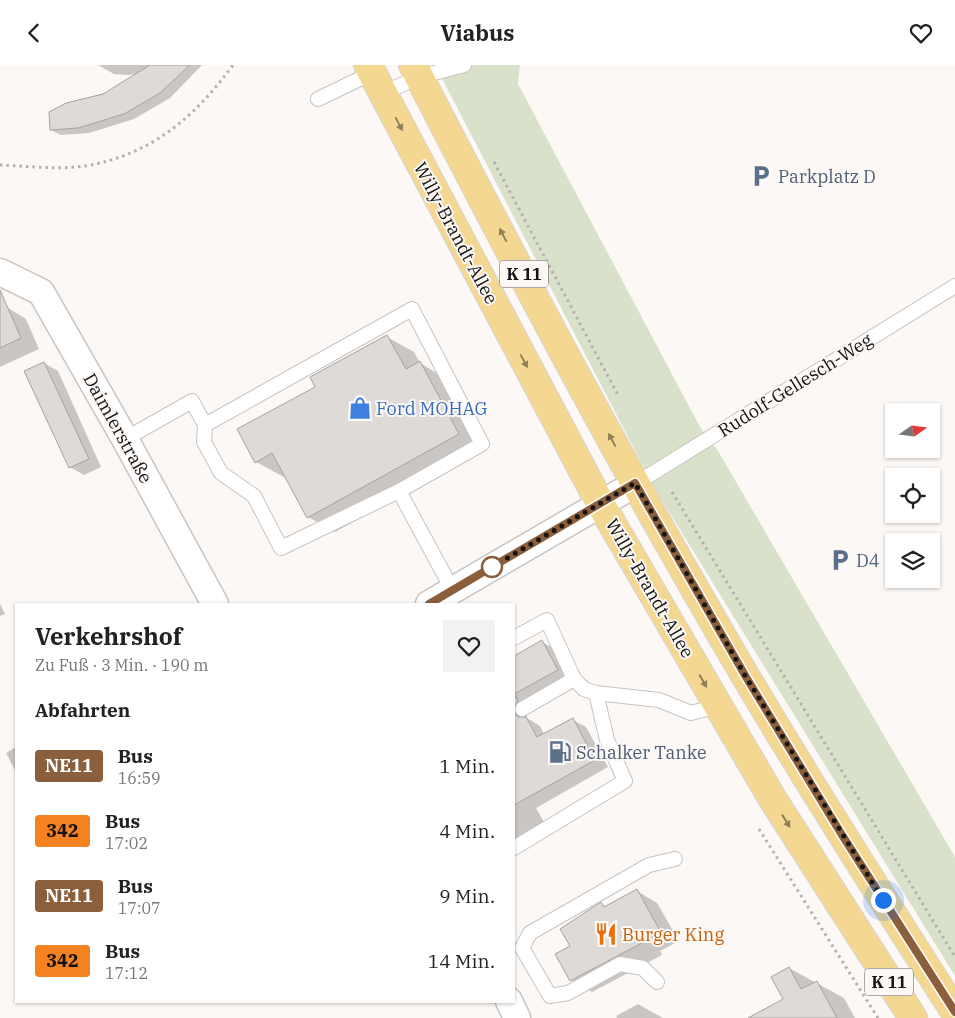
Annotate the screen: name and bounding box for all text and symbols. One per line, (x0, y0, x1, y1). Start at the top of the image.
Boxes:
text: Viabus (441, 18, 514, 47)
icon: back (20, 19, 48, 47)
icon: heart (907, 19, 935, 47)
one-way arrow (395, 116, 403, 131)
street label: Willy-Brandt-Allee (409, 158, 503, 308)
parking icon: Parkplatz D (748, 163, 774, 189)
place label: Parkplatz D (778, 165, 876, 188)
one-way arrow (499, 228, 507, 243)
road number: K 11 (500, 260, 548, 287)
street label: Rudolf-Gellesch-Weg (713, 328, 877, 442)
one-way arrow (519, 354, 528, 367)
street label: Daimlerstraße (78, 369, 158, 487)
shop icon: Ford MOHAG (347, 395, 373, 421)
place label: Ford MOHAG (376, 397, 487, 420)
north arrow (885, 403, 940, 457)
map controls (885, 403, 940, 588)
one-way arrow (608, 433, 616, 448)
button: locate (885, 468, 940, 523)
street label: Willy-Brandt-Allee (601, 514, 699, 662)
button: layers (885, 533, 940, 588)
parking icon: D4 (827, 547, 853, 573)
place label: D4 (856, 549, 880, 572)
unlabelled marker (481, 556, 503, 578)
text: Verkehrshof (35, 620, 182, 652)
button: heart (443, 620, 495, 672)
text: Zu Fuß · 3 Min. · 190 m (35, 655, 209, 675)
one-way arrow (699, 675, 708, 688)
text: Abfahrten (35, 698, 130, 722)
fuel station icon: Schalker Tanke (547, 739, 573, 765)
place label: Schalker Tanke (576, 741, 707, 764)
text: Bus (118, 744, 153, 768)
text: NE11 (45, 754, 93, 777)
text: 1 Min. (439, 754, 495, 778)
text: 16:59 (118, 768, 161, 788)
text: Bus (105, 809, 140, 833)
one-way arrow (782, 815, 791, 828)
text: 342 (46, 819, 79, 842)
text: 4 Min. (439, 819, 495, 843)
text: 17:02 (105, 833, 148, 853)
text: Bus (118, 874, 153, 898)
text: NE11 (45, 884, 93, 907)
text: 9 Min. (439, 884, 495, 908)
your location (871, 888, 896, 913)
text: 17:07 (118, 898, 161, 918)
restaurant icon: Burger King (593, 921, 619, 947)
place label: Burger King (622, 923, 724, 946)
text: Bus (105, 939, 140, 963)
text: 342 (46, 949, 79, 972)
text: 14 Min. (428, 949, 495, 973)
text: 17:12 (105, 963, 148, 983)
road number: K 11 (865, 969, 913, 995)

